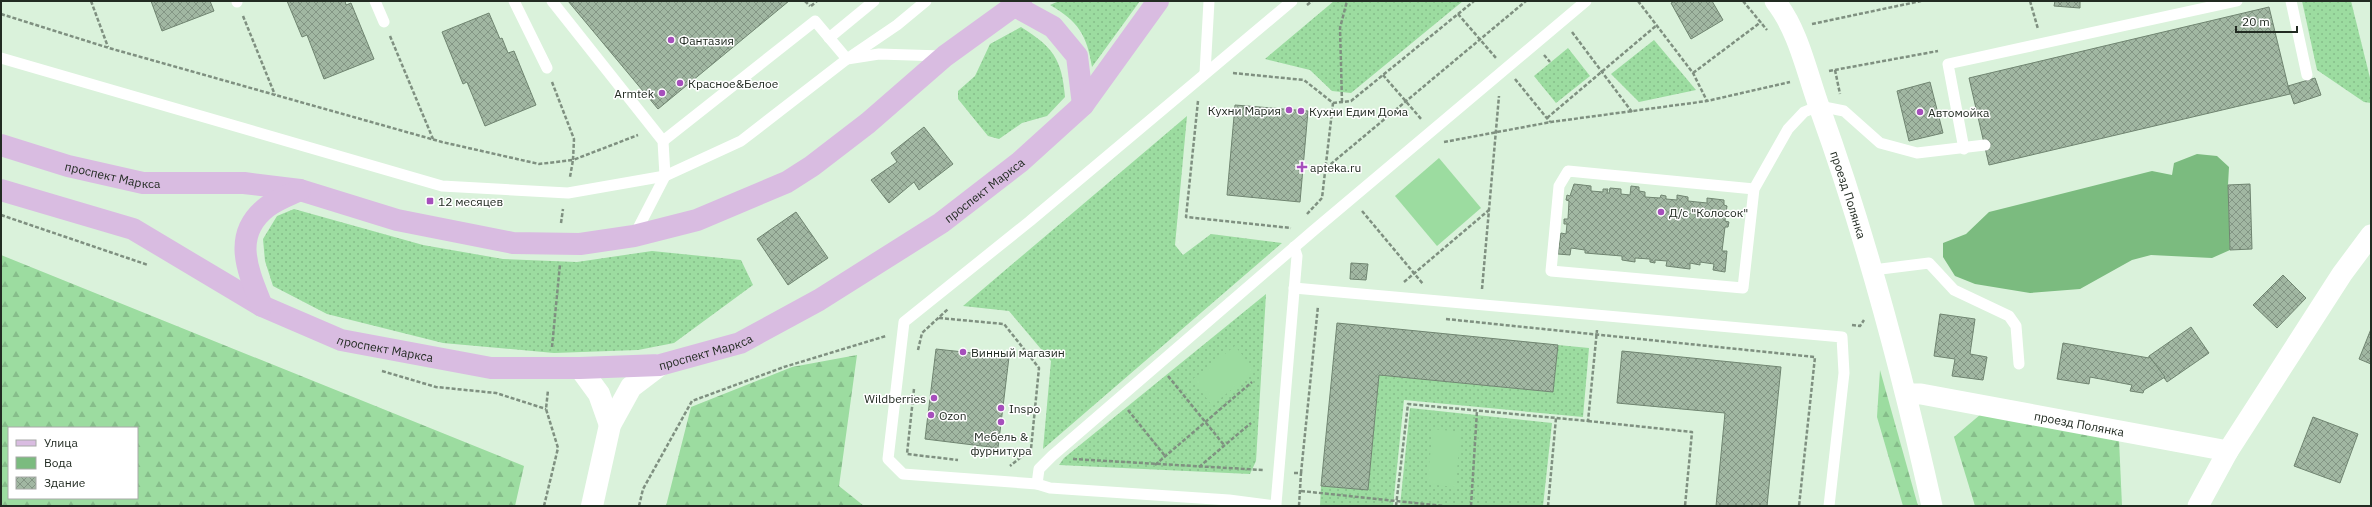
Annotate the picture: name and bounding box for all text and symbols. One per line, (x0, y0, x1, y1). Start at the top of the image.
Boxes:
scale bar (2236, 8, 2297, 34)
text: 20 m (2242, 14, 2270, 29)
place label: Фантазия (679, 33, 734, 48)
marker: Фантазия (666, 35, 676, 45)
place label: Красное&Белое (688, 76, 779, 91)
marker: Красное&Белое (675, 78, 685, 88)
place label: Armtek (614, 86, 655, 101)
marker: Armtek (657, 88, 667, 98)
place label: Кухни Мария (1208, 103, 1281, 118)
place label: Кухни Едим Дома (1309, 104, 1409, 119)
marker: Кухни Мария (1284, 105, 1294, 115)
place label: Автомойка (1928, 105, 1990, 120)
marker: Кухни Едим Дома (1296, 106, 1306, 116)
marker: Автомойка (1915, 107, 1925, 117)
street label: проезд Полянка (1828, 149, 1870, 241)
street label: проспект Маркса (941, 154, 1028, 225)
street label: проспект Маркса (64, 158, 161, 191)
place label: apteka.ru (1310, 160, 1361, 175)
marker: apteka.ru (1297, 162, 1307, 172)
place label: 12 месяцев (438, 194, 503, 209)
marker: 12 месяцев (425, 196, 435, 206)
place label: Д/с "Колосок" (1669, 205, 1748, 220)
marker: Д/с "Колосок" (1656, 207, 1666, 217)
street label: проспект Маркса (657, 330, 756, 373)
street label: проспект Маркса (335, 332, 435, 365)
place label: Винный магазин (971, 345, 1065, 360)
marker: Винный магазин (958, 347, 968, 357)
place label: Wildberries (864, 391, 926, 406)
marker: Wildberries (929, 393, 939, 403)
place label: Inspo (1009, 401, 1040, 416)
marker: Inspo (996, 403, 1006, 413)
place label: Ozon (939, 408, 966, 423)
street label: проезд Полянка (2033, 408, 2126, 439)
marker: Ozon (926, 410, 936, 420)
marker: Мебель & фурнитура (996, 417, 1006, 427)
legend (8, 427, 138, 499)
place label: Мебель & фурнитура (970, 429, 1032, 458)
text: Улица (44, 435, 78, 450)
text: Вода (44, 455, 73, 470)
text: Здание (44, 475, 86, 490)

